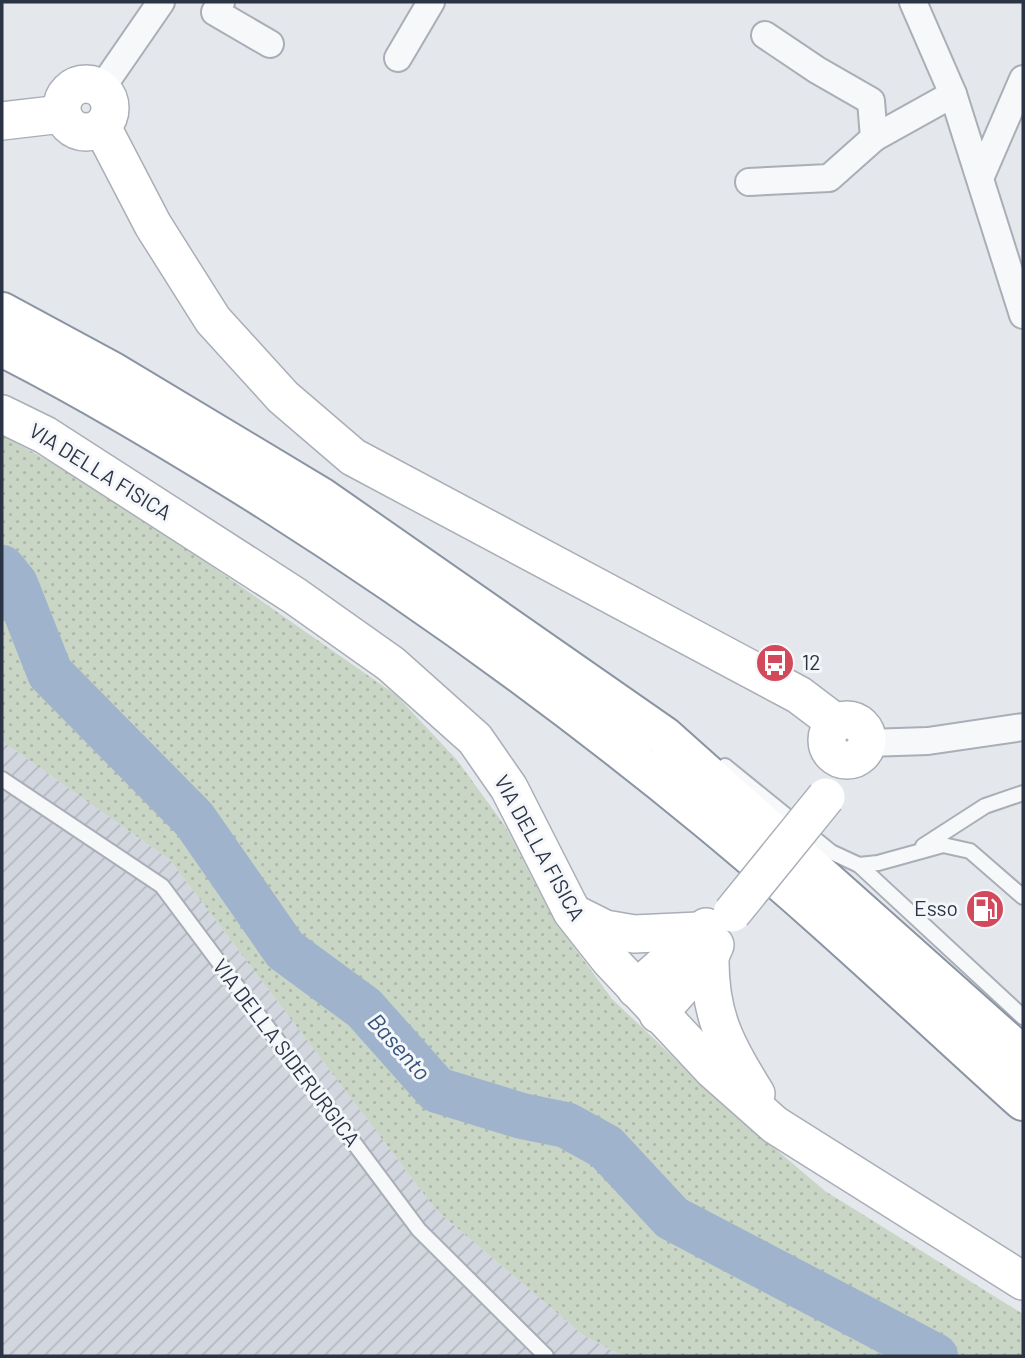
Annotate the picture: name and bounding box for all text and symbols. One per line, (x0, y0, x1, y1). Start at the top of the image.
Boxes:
street label: VIA DELLA FISICA (25, 417, 177, 525)
bus stop icon: 12 (754, 642, 796, 684)
place label: 12 (802, 649, 821, 674)
street label: VIA DELLA FISICA (490, 770, 591, 925)
fuel station icon: Esso (964, 888, 1006, 930)
place label: Esso (914, 895, 958, 920)
street label: VIA DELLA SIDERURGICA (208, 953, 366, 1151)
water label: Basento (362, 1007, 437, 1086)

